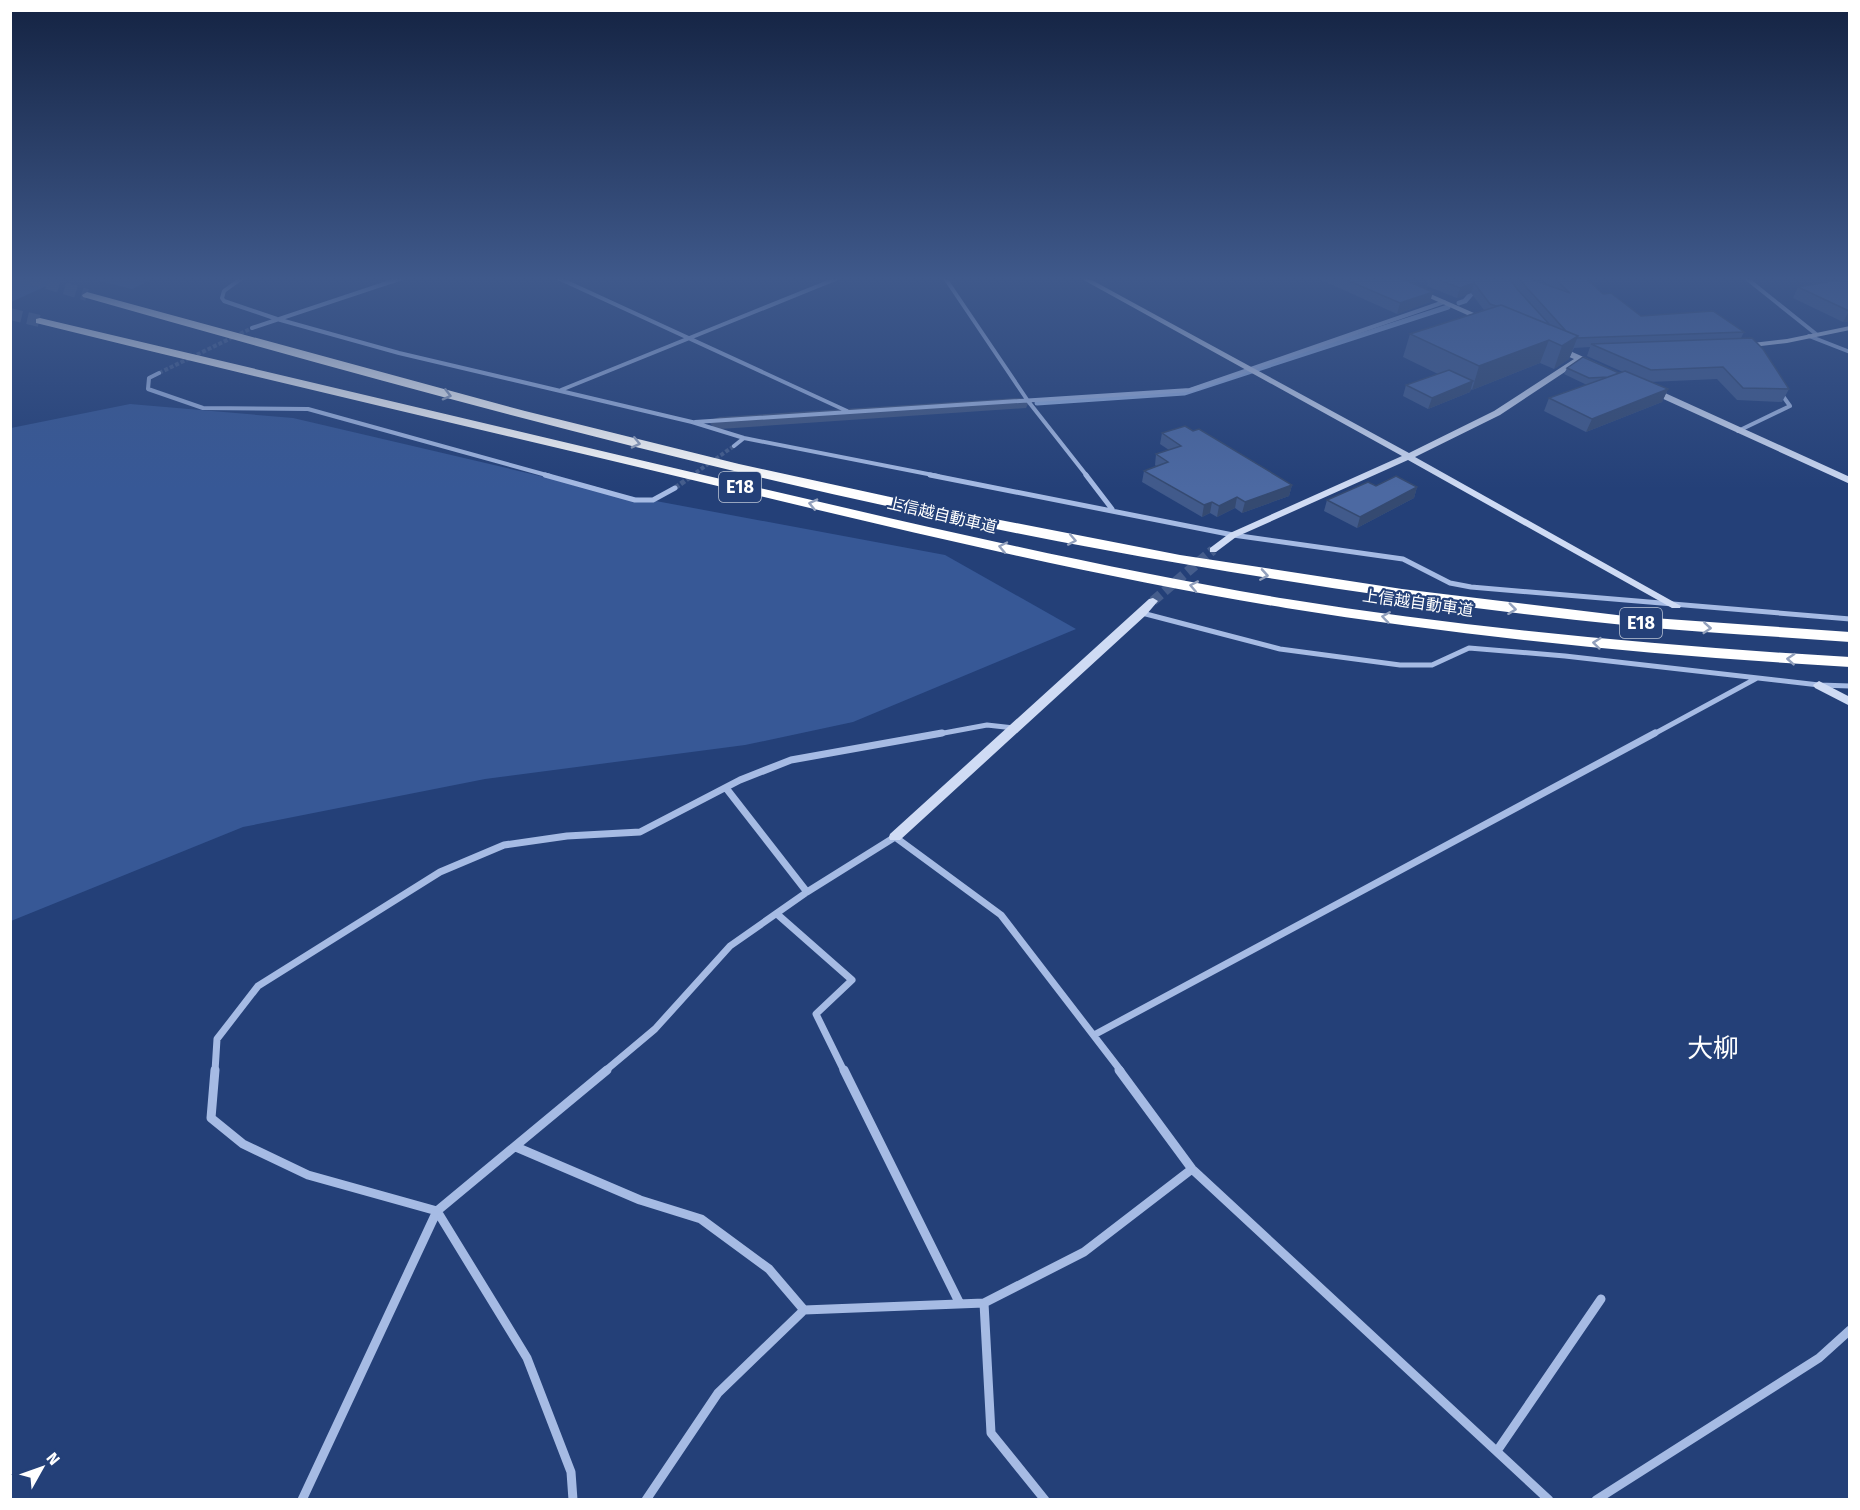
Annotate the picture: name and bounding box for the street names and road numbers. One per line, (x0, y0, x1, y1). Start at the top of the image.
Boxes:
road number: E18 (719, 472, 761, 502)
street label: 上信越自動車道 (885, 493, 999, 537)
street label: 上信越自動車道 (1361, 586, 1475, 620)
road number: E18 (1620, 608, 1662, 638)

